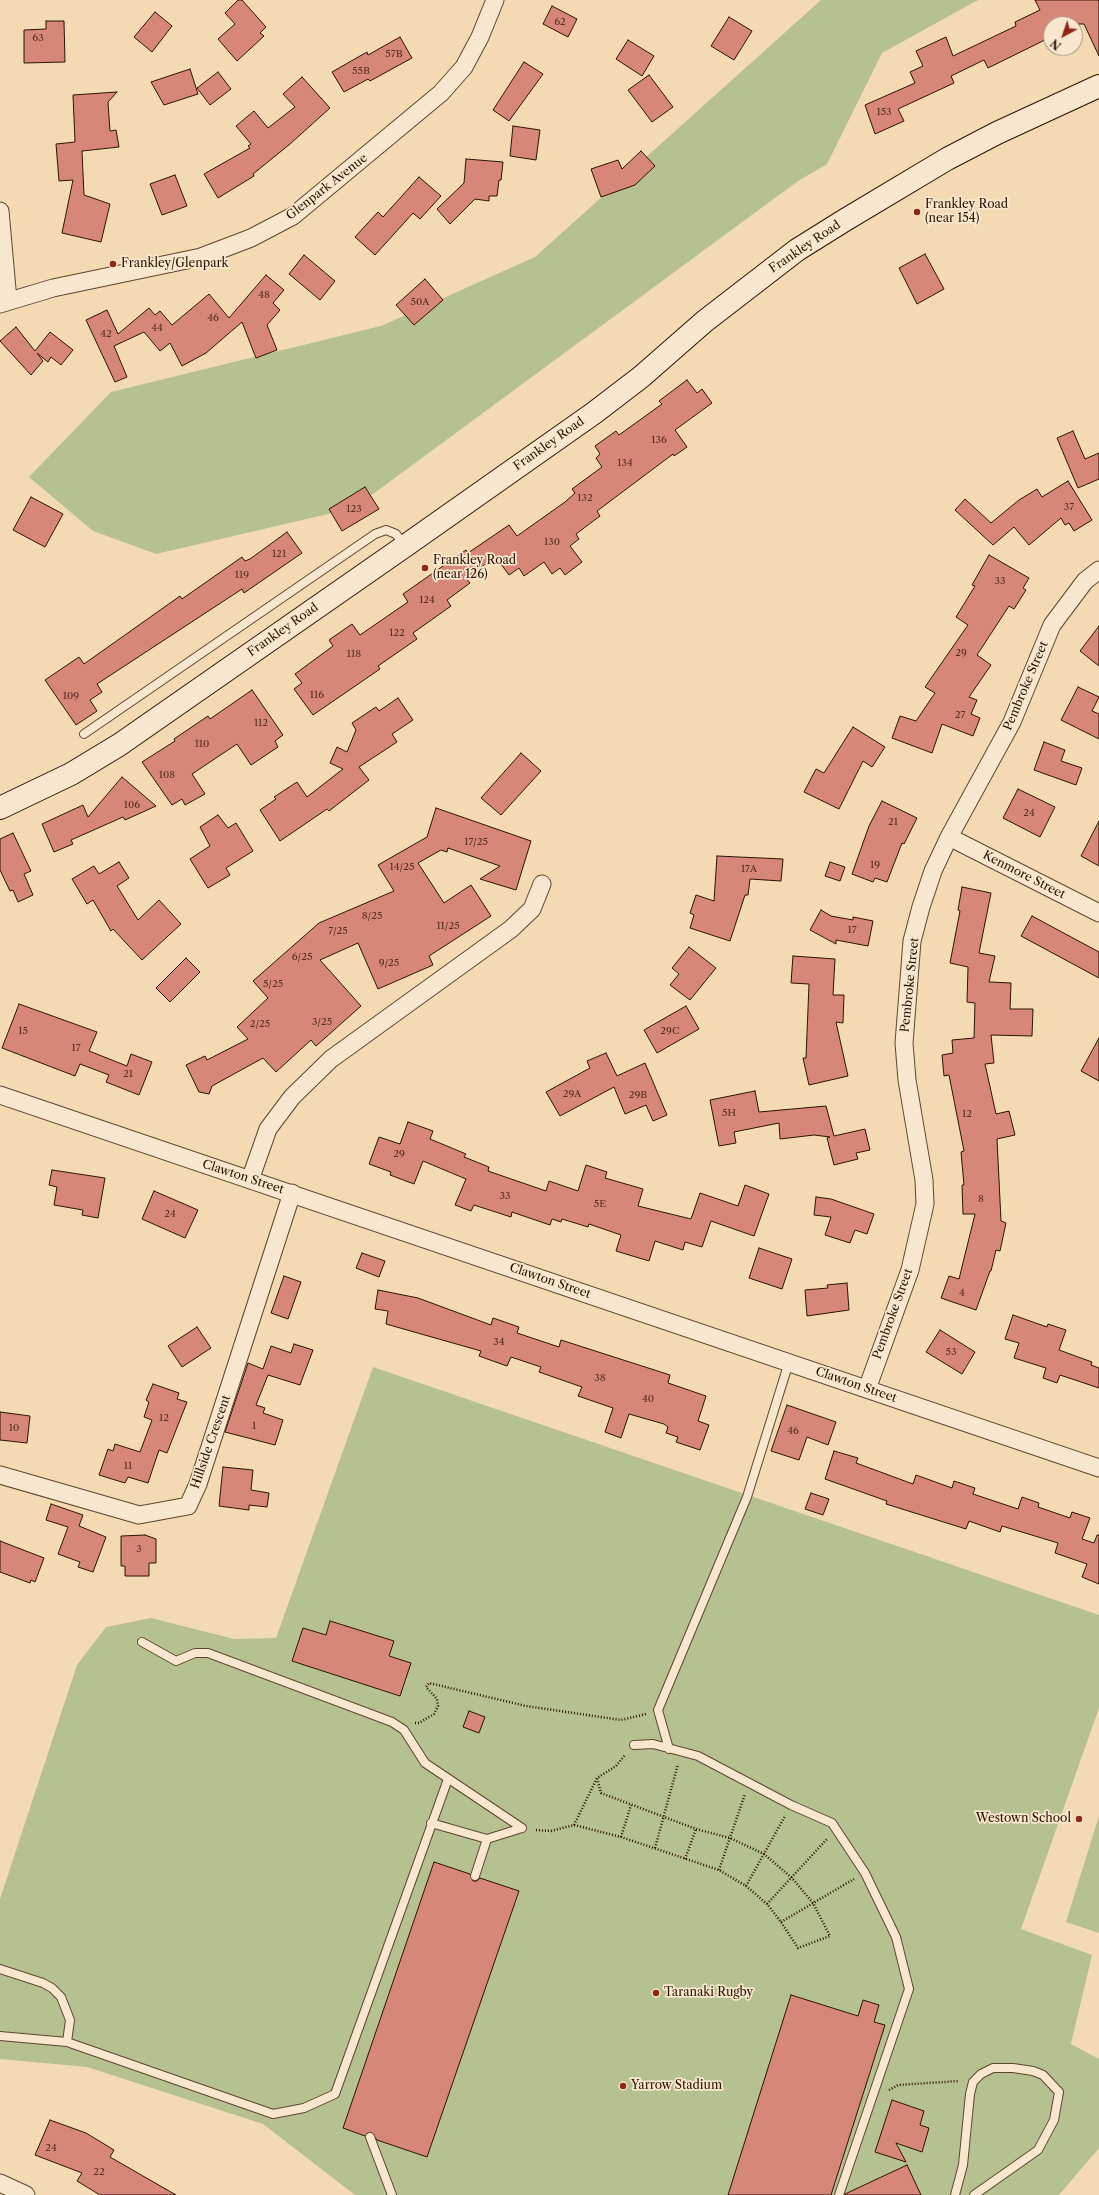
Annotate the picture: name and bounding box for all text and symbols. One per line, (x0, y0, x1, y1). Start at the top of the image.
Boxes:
house number: 62 (554, 16, 566, 28)
north arrow (1043, 16, 1083, 56)
house number: 63 (32, 32, 44, 44)
text: N (1048, 36, 1064, 53)
house number: 57B (385, 48, 403, 60)
house number: 55B (352, 65, 370, 77)
house number: 153 (876, 106, 892, 118)
street label: Glenpark Avenue (284, 151, 370, 223)
place label: Frankley Road (near 154) (925, 198, 1008, 226)
marker: Frankley Road (near 154) (912, 207, 922, 217)
street label: Frankley Road (767, 218, 843, 276)
place label: Frankley/Glenpark (121, 257, 228, 271)
marker: Frankley/Glenpark (108, 259, 118, 269)
house number: 48 (258, 289, 270, 301)
house number: 50A (410, 296, 430, 308)
house number: 46 (207, 312, 219, 324)
house number: 44 (151, 322, 163, 334)
house number: 42 (100, 328, 112, 340)
street label: Frankley Road (511, 414, 587, 474)
house number: 136 (651, 434, 667, 446)
house number: 134 (617, 457, 633, 469)
house number: 132 (577, 492, 593, 504)
house number: 37 (1064, 501, 1074, 513)
house number: 123 (346, 503, 362, 515)
house number: 130 (544, 536, 560, 548)
house number: 121 (272, 548, 286, 560)
place label: Frankley Road (near 126) (433, 554, 516, 582)
marker: Frankley Road (near 126) (420, 563, 430, 573)
house number: 119 (235, 569, 249, 581)
house number: 33 (994, 575, 1006, 587)
house number: 124 (419, 594, 435, 606)
street label: Frankley Road (245, 600, 321, 660)
house number: 122 (389, 627, 405, 639)
street label: Pembroke Street (1001, 639, 1051, 733)
house number: 29 (955, 647, 967, 659)
house number: 118 (347, 648, 361, 660)
house number: 116 (310, 689, 324, 701)
house number: 109 (63, 690, 79, 702)
house number: 27 (955, 709, 965, 721)
house number: 112 (254, 717, 268, 729)
house number: 110 (195, 738, 209, 750)
house number: 108 (159, 769, 175, 781)
house number: 106 (124, 799, 140, 811)
house number: 24 (1023, 807, 1035, 819)
house number: 21 (888, 816, 898, 828)
house number: 17/25 (464, 836, 488, 848)
street label: Kenmore Street (980, 848, 1068, 902)
house number: 19 (870, 859, 880, 871)
house number: 14/25 (390, 861, 414, 873)
house number: 17A (741, 863, 757, 875)
house number: 8/25 (362, 910, 382, 922)
house number: 11/25 (436, 920, 460, 932)
house number: 17 (847, 924, 857, 936)
house number: 7/25 (328, 925, 348, 937)
street label: Pembroke Street (898, 937, 922, 1033)
house number: 6/25 (292, 951, 312, 963)
house number: 9/25 (379, 957, 399, 969)
house number: 5/25 (263, 978, 283, 990)
house number: 3/25 (312, 1016, 332, 1028)
house number: 2/25 (250, 1018, 270, 1030)
house number: 15 (18, 1025, 28, 1037)
house number: 29C (660, 1025, 680, 1037)
house number: 17 (71, 1042, 81, 1054)
house number: 21 (123, 1068, 133, 1080)
house number: 29A (563, 1088, 581, 1100)
house number: 29B (629, 1089, 647, 1101)
house number: 5H (722, 1107, 736, 1119)
house number: 12 (962, 1108, 972, 1120)
house number: 29 (393, 1148, 405, 1160)
street label: Clawton Street (200, 1157, 286, 1197)
house number: 33 (499, 1190, 511, 1202)
house number: 8 (978, 1193, 984, 1205)
house number: 5E (594, 1198, 606, 1210)
house number: 24 (164, 1208, 176, 1220)
street label: Clawton Street (507, 1260, 593, 1302)
street label: Pembroke Street (870, 1267, 916, 1361)
house number: 4 (959, 1287, 965, 1299)
house number: 34 (493, 1336, 505, 1348)
house number: 53 (946, 1346, 956, 1358)
street label: Clawton Street (813, 1364, 899, 1406)
house number: 38 (594, 1372, 606, 1384)
street label: Hillside Crescent (188, 1393, 234, 1491)
house number: 40 (642, 1393, 654, 1405)
house number: 12 (159, 1412, 169, 1424)
house number: 1 (252, 1420, 256, 1432)
house number: 10 (9, 1422, 19, 1434)
house number: 46 (787, 1425, 799, 1437)
house number: 11 (124, 1460, 132, 1472)
house number: 3 (136, 1543, 142, 1555)
place label: Westown School (976, 1812, 1071, 1826)
marker: Westown School (1074, 1814, 1084, 1824)
place label: Taranaki Rugby (664, 1986, 753, 2000)
marker: Taranaki Rugby (651, 1988, 661, 1998)
place label: Yarrow Stadium (631, 2079, 722, 2093)
marker: Yarrow Stadium (618, 2081, 628, 2091)
house number: 24 (45, 2142, 57, 2154)
house number: 22 (93, 2166, 105, 2178)

